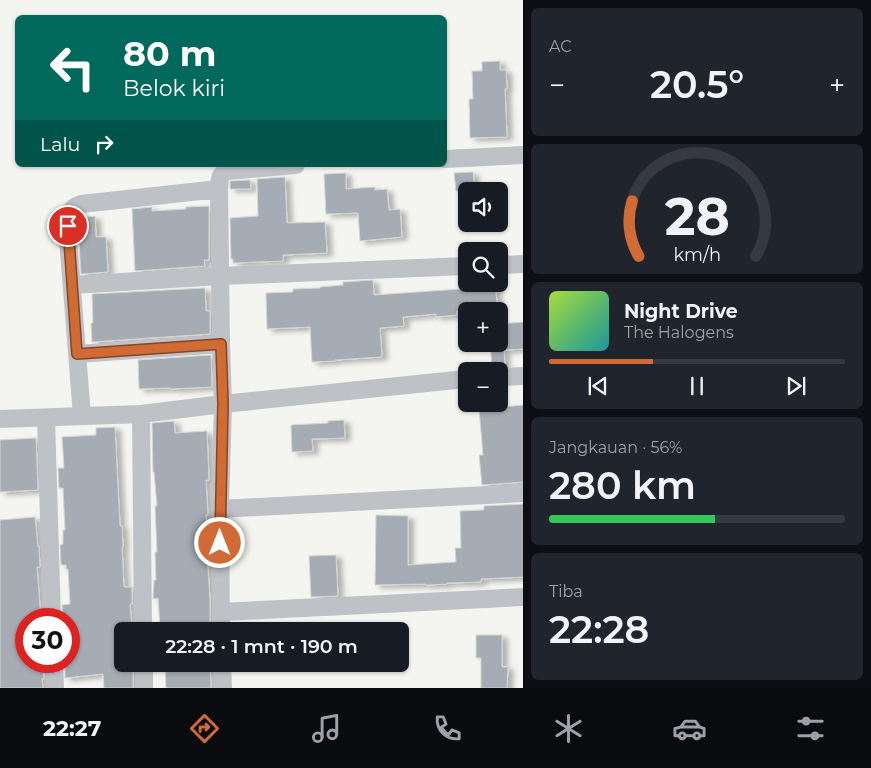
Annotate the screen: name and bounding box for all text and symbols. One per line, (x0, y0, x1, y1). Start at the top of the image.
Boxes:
text: 80 m (123, 32, 217, 75)
icon: left (40, 35, 105, 100)
text: AC (549, 37, 572, 56)
text: 20.5° (650, 61, 744, 108)
text: − (549, 68, 565, 102)
text: + (829, 68, 845, 102)
text: Belok kiri (123, 75, 225, 102)
icon: right (90, 130, 118, 158)
text: Lalu (40, 133, 80, 156)
map controls (458, 182, 508, 412)
button: sound (458, 182, 508, 232)
text: 28 (664, 185, 730, 248)
pin (47, 205, 89, 247)
icon: arrive (54, 212, 82, 240)
button: search (458, 242, 508, 292)
text: km/h (673, 244, 721, 265)
text: Night Drive (624, 300, 738, 323)
button: + (458, 302, 508, 352)
text: The Halogens (624, 323, 734, 342)
button: − (458, 362, 508, 412)
icon: previous (584, 372, 612, 400)
icon: pause (683, 372, 711, 400)
icon: next (782, 372, 810, 400)
text: Jangkauan · 56% (549, 438, 682, 457)
text: 280 km (549, 462, 696, 509)
position arrow (193, 516, 245, 568)
text: Tiba (549, 582, 583, 601)
text: 22:28 (549, 606, 649, 653)
speed limit sign: 30 (15, 608, 80, 673)
text: 22:28 · 1 mnt · 190 m (165, 635, 358, 658)
icon: directions (187, 711, 222, 746)
icon: music (309, 711, 344, 746)
icon: phone (430, 711, 465, 746)
icon: climate (551, 711, 586, 746)
icon: car (672, 711, 707, 746)
icon: filters (793, 711, 828, 746)
text: 22:27 (43, 715, 101, 742)

